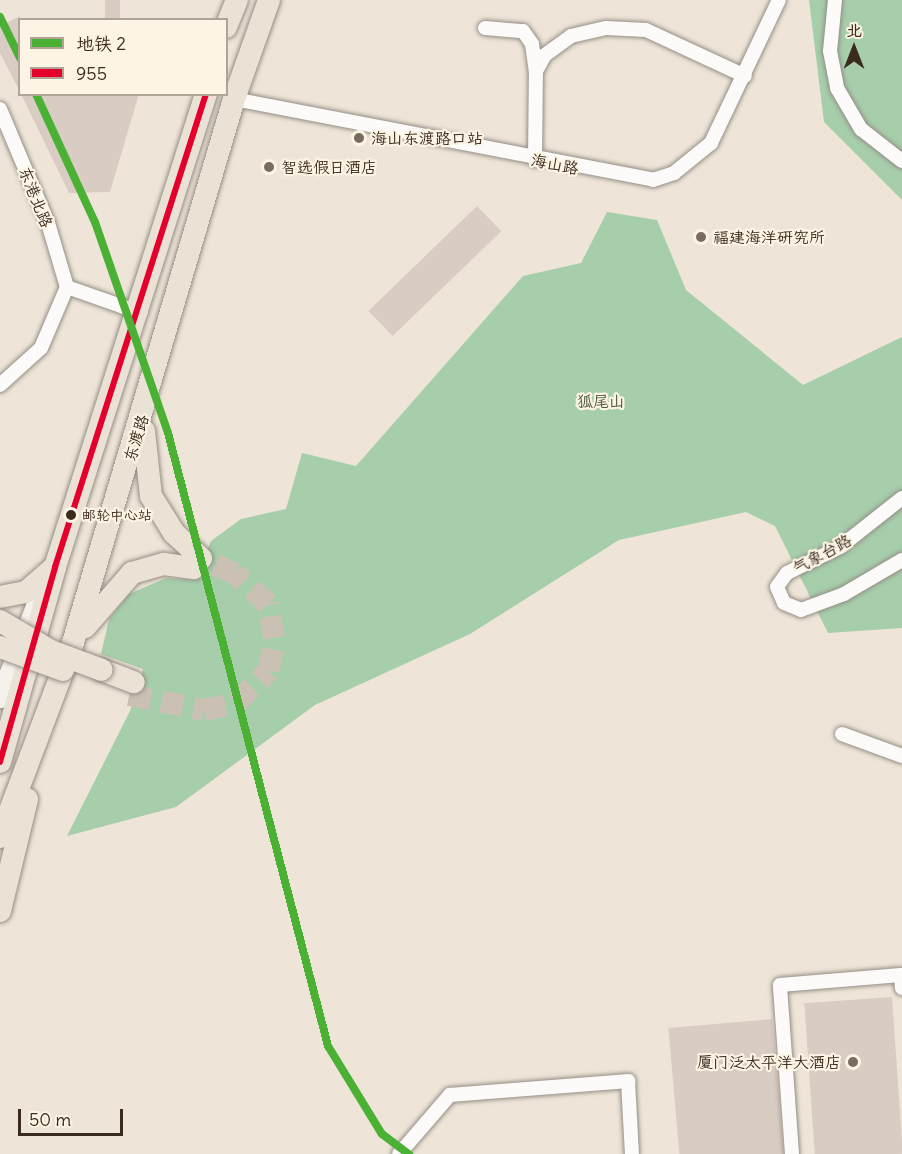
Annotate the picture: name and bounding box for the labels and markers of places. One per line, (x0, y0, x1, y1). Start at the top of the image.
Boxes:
place label: 海山东渡路口站 (371, 128, 483, 148)
marker: 海山东渡路口站 (352, 131, 366, 145)
place label: 智选假日酒店 (281, 157, 377, 177)
marker: 智选假日酒店 (262, 160, 276, 174)
place label: 福建海洋研究所 (713, 227, 825, 247)
marker: 福建海洋研究所 (694, 230, 708, 244)
place label: 邮轮中心站 (82, 507, 152, 523)
marker: 邮轮中心站 (65, 509, 77, 521)
place label: 厦门泛太平洋大酒店 (697, 1052, 841, 1072)
marker: 厦门泛太平洋大酒店 (846, 1055, 860, 1069)

